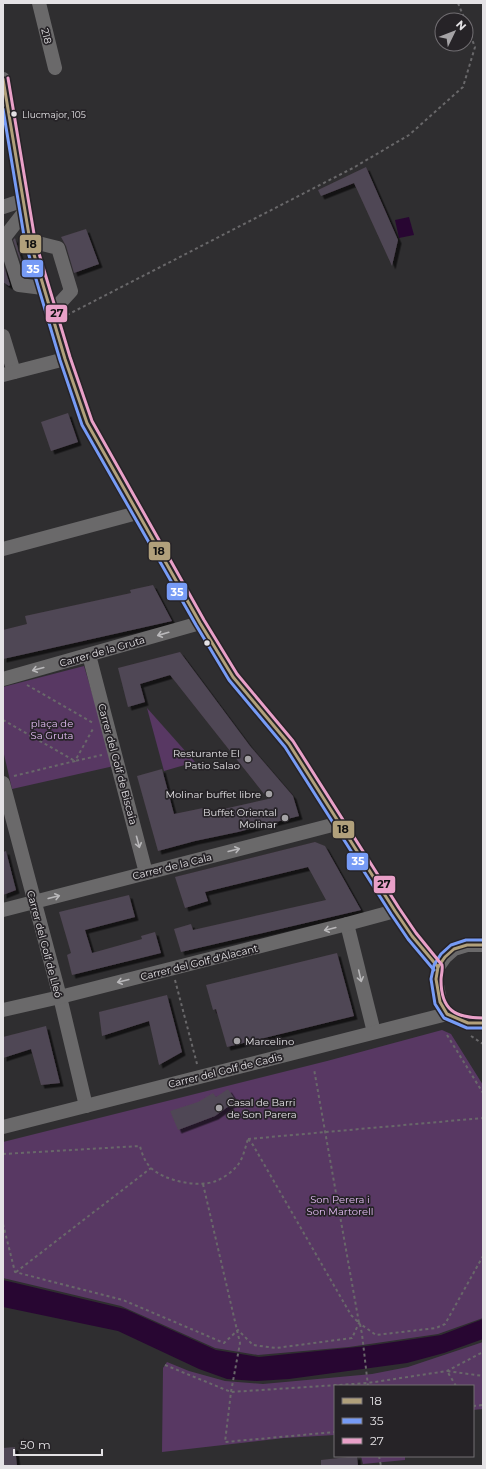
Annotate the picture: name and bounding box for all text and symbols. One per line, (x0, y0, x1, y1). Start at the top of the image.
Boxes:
north arrow (434, 12, 474, 52)
text: N (453, 17, 469, 33)
street label: 218 (38, 27, 55, 45)
marker: Llucmajor, 105 (9, 109, 19, 119)
place label: Llucmajor, 105 (22, 109, 86, 120)
line badge: 18 (19, 234, 42, 254)
text: 18 (25, 237, 37, 251)
line badge: 35 (21, 259, 44, 278)
text: 35 (26, 262, 40, 276)
line badge: 27 (45, 304, 68, 323)
text: 27 (50, 306, 64, 320)
line badge: 18 (148, 541, 171, 561)
text: 18 (153, 544, 165, 558)
line badge: 35 (166, 582, 188, 601)
text: 35 (170, 585, 184, 599)
one-way arrow (157, 631, 170, 638)
street label: Carrer de la Gruta (58, 633, 146, 670)
unlabelled marker (202, 638, 212, 648)
one-way arrow (31, 666, 44, 674)
street label: Carrer del Golf de Biscaia (95, 702, 140, 826)
park label: plaça de Sa Gruta (31, 717, 73, 742)
place label: Resturante El Patio Salao (173, 747, 240, 772)
marker: Resturante El Patio Salao (243, 754, 253, 764)
place label: Molinar buffet libre (165, 788, 261, 801)
marker: Molinar buffet libre (264, 789, 274, 799)
place label: Buffet Oriental Molinar (203, 806, 277, 831)
marker: Buffet Oriental Molinar (280, 813, 290, 823)
line badge: 18 (332, 820, 355, 839)
text: 18 (337, 822, 349, 836)
one-way arrow (135, 835, 142, 848)
one-way arrow (228, 846, 241, 854)
street label: Carrer de la Cala (131, 850, 213, 883)
line badge: 35 (346, 852, 369, 871)
text: 35 (351, 854, 365, 868)
line badge: 27 (373, 875, 396, 894)
text: 27 (377, 877, 391, 891)
street label: Carrer del Golf de Lleó (24, 889, 65, 999)
one-way arrow (48, 892, 61, 900)
one-way arrow (324, 925, 337, 933)
street label: Carrer del Golf d'Alacant (139, 942, 259, 983)
one-way arrow (357, 969, 365, 982)
one-way arrow (116, 978, 129, 985)
place label: Marcelino (245, 1035, 294, 1048)
marker: Marcelino (232, 1036, 242, 1046)
street label: Carrer del Golf de Cadis (167, 1050, 284, 1091)
place label: Casal de Barri de Son Parera (227, 1096, 297, 1121)
marker: Casal de Barri de Son Parera (214, 1103, 224, 1113)
park label: Son Perera i Son Martorell (307, 1193, 373, 1218)
legend (334, 1385, 474, 1457)
text: 18 (370, 1393, 382, 1408)
text: 35 (370, 1413, 384, 1428)
scale bar (14, 1431, 102, 1457)
text: 27 (370, 1433, 384, 1448)
text: 50 m (20, 1437, 51, 1452)

